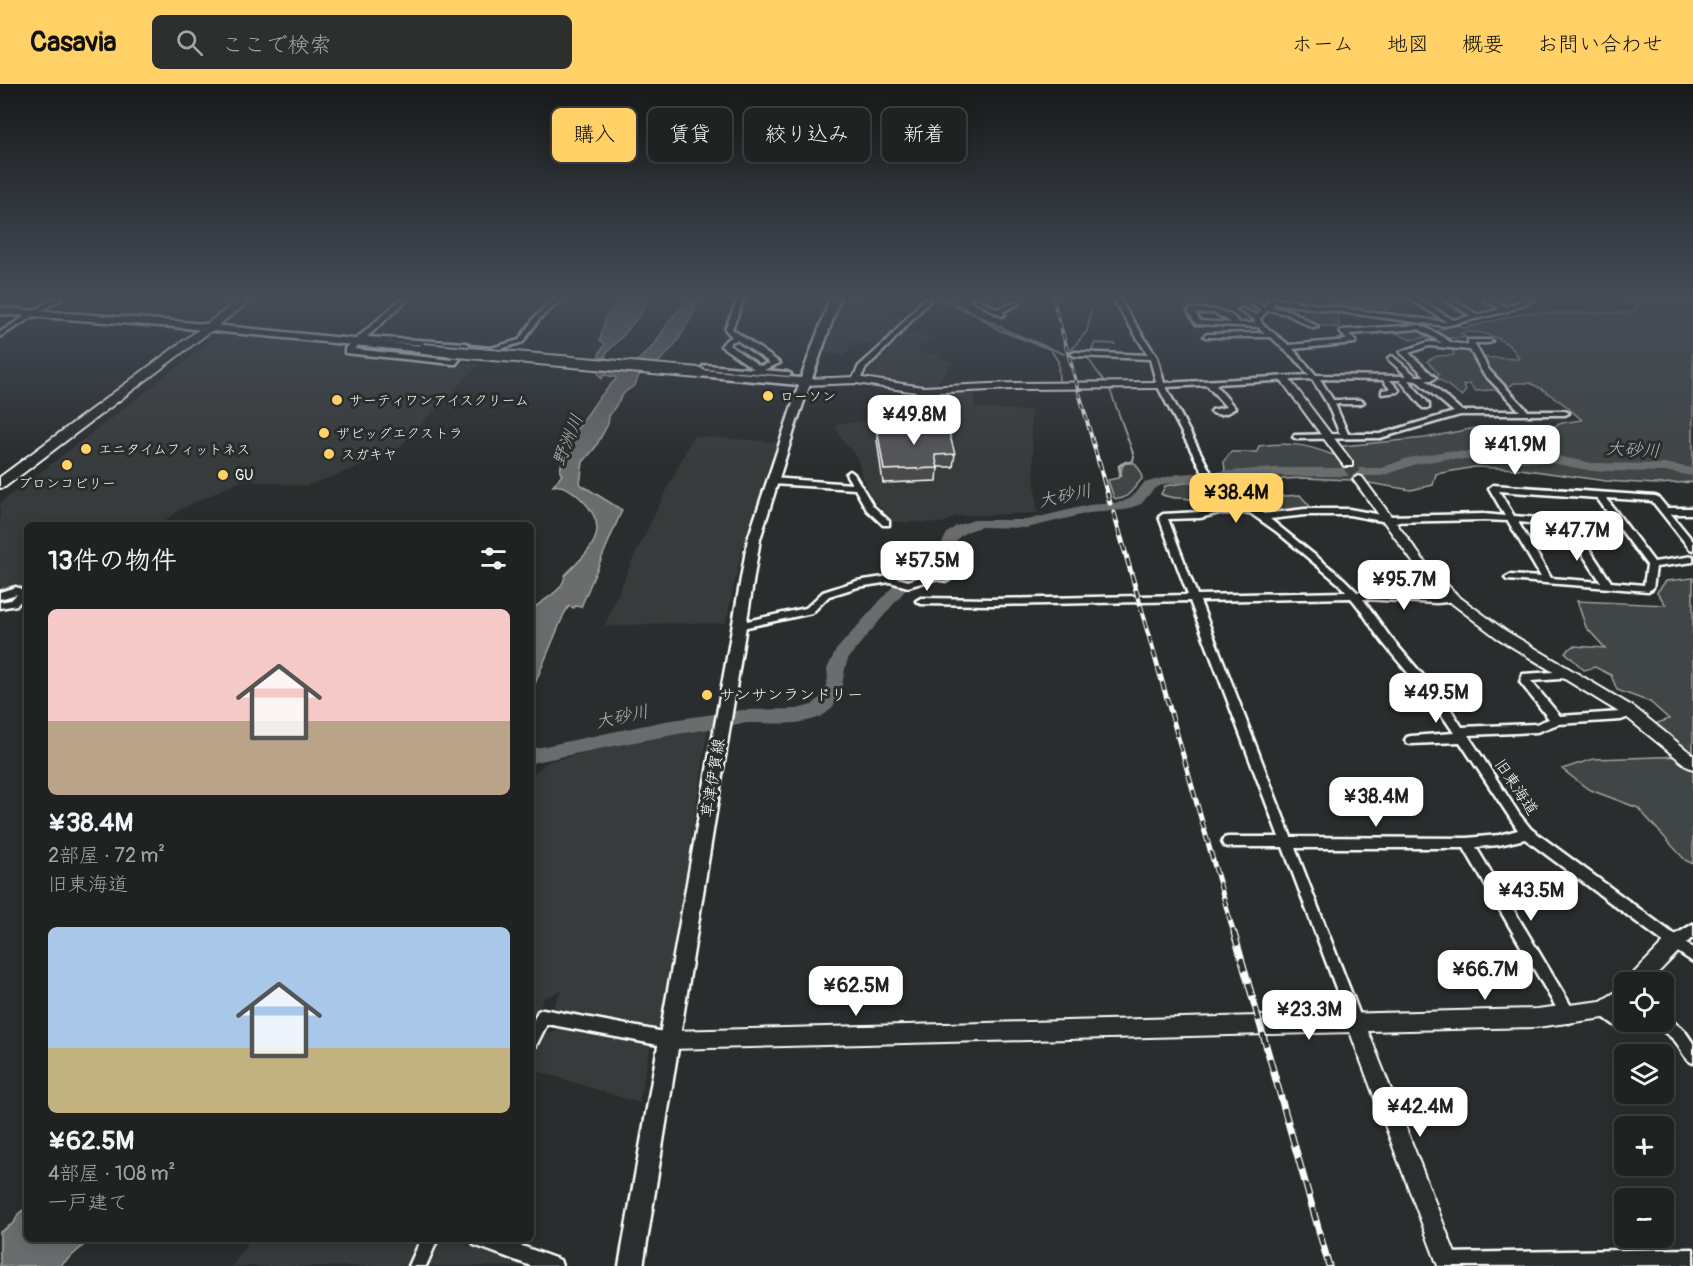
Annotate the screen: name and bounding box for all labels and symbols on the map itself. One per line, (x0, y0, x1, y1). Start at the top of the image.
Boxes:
place label: ローソン (780, 388, 836, 405)
marker: ローソン (761, 389, 775, 403)
place label: サーティワンアイスクリーム (349, 392, 529, 409)
marker: サーティワンアイスクリーム (330, 393, 344, 407)
pin: ¥49.8M (865, 395, 963, 446)
water label: 野洲川 (547, 411, 589, 469)
place label: ザビッグエクストラ (336, 425, 463, 442)
pin: ¥41.9M (1466, 425, 1564, 476)
marker: ザビッグエクストラ (317, 426, 331, 440)
water label: 大砂川 (1605, 437, 1661, 463)
place label: エニタイムフィットネス (98, 441, 250, 458)
marker: エニタイムフィットネス (79, 442, 93, 456)
place label: スガキヤ (341, 446, 397, 463)
marker: スガキヤ (322, 447, 336, 461)
marker: ブロンコビリー (60, 458, 74, 472)
place label: GU (235, 467, 254, 484)
marker: GU (216, 468, 230, 482)
pin: ¥38.4M (1187, 473, 1285, 524)
place label: ブロンコビリー (18, 475, 116, 492)
water label: 大砂川 (1036, 479, 1094, 513)
pin: ¥47.7M (1528, 511, 1626, 562)
pin: ¥57.5M (878, 541, 976, 592)
pin: ¥95.7M (1355, 560, 1453, 611)
pin: ¥49.5M (1387, 673, 1485, 724)
place label: サンサンランドリー (719, 685, 863, 705)
marker: サンサンランドリー (700, 688, 714, 702)
water label: 大砂川 (593, 700, 651, 734)
street label: 草津伊賀線 (697, 737, 729, 819)
street label: 旧東海道 (1490, 755, 1542, 819)
pin: ¥38.4M (1327, 777, 1425, 828)
pin: ¥43.5M (1482, 871, 1580, 922)
pin: ¥66.7M (1436, 950, 1534, 1001)
pin: ¥62.5M (807, 966, 905, 1017)
pin: ¥23.3M (1260, 990, 1358, 1041)
pin: ¥42.4M (1371, 1087, 1469, 1138)

